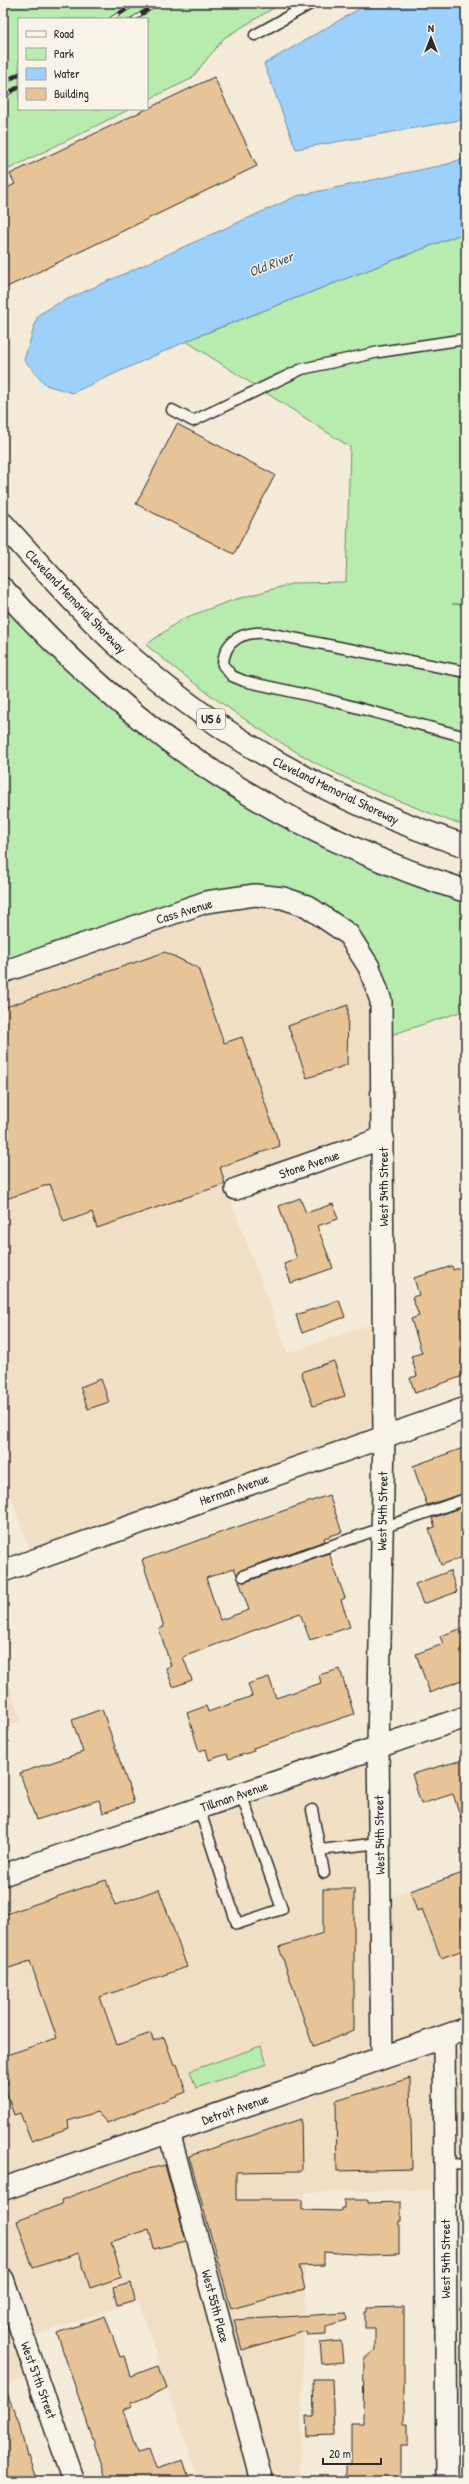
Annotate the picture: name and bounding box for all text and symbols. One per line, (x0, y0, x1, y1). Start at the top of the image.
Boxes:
legend (18, 18, 148, 110)
north arrow (411, 18, 451, 58)
text: N (428, 21, 434, 35)
text: Road (54, 25, 74, 42)
text: Park (54, 45, 74, 62)
text: Water (54, 65, 80, 82)
text: Building (54, 85, 89, 102)
water label: Old River (246, 246, 297, 281)
street label: Cleveland Memorial Shoreway (21, 545, 131, 657)
road number: US 6 (197, 709, 225, 729)
street label: Cleveland Memorial Shoreway (270, 752, 403, 829)
street label: Cass Avenue (154, 894, 214, 928)
street label: Stone Avenue (276, 1145, 342, 1183)
street label: West 54th Street (374, 1147, 392, 1227)
street label: Herman Avenue (197, 1469, 271, 1509)
street label: West 54th Street (372, 1471, 392, 1551)
street label: Tillman Avenue (198, 1776, 270, 1816)
street label: West 54th Street (369, 1795, 389, 1875)
street label: Detroit Avenue (199, 2089, 271, 2129)
street label: West 54th Street (436, 2219, 454, 2299)
street label: West 55th Place (198, 2268, 234, 2344)
street label: West 57th Street (17, 2339, 61, 2422)
scale bar (323, 2440, 381, 2466)
text: 20 m (329, 2445, 351, 2462)

